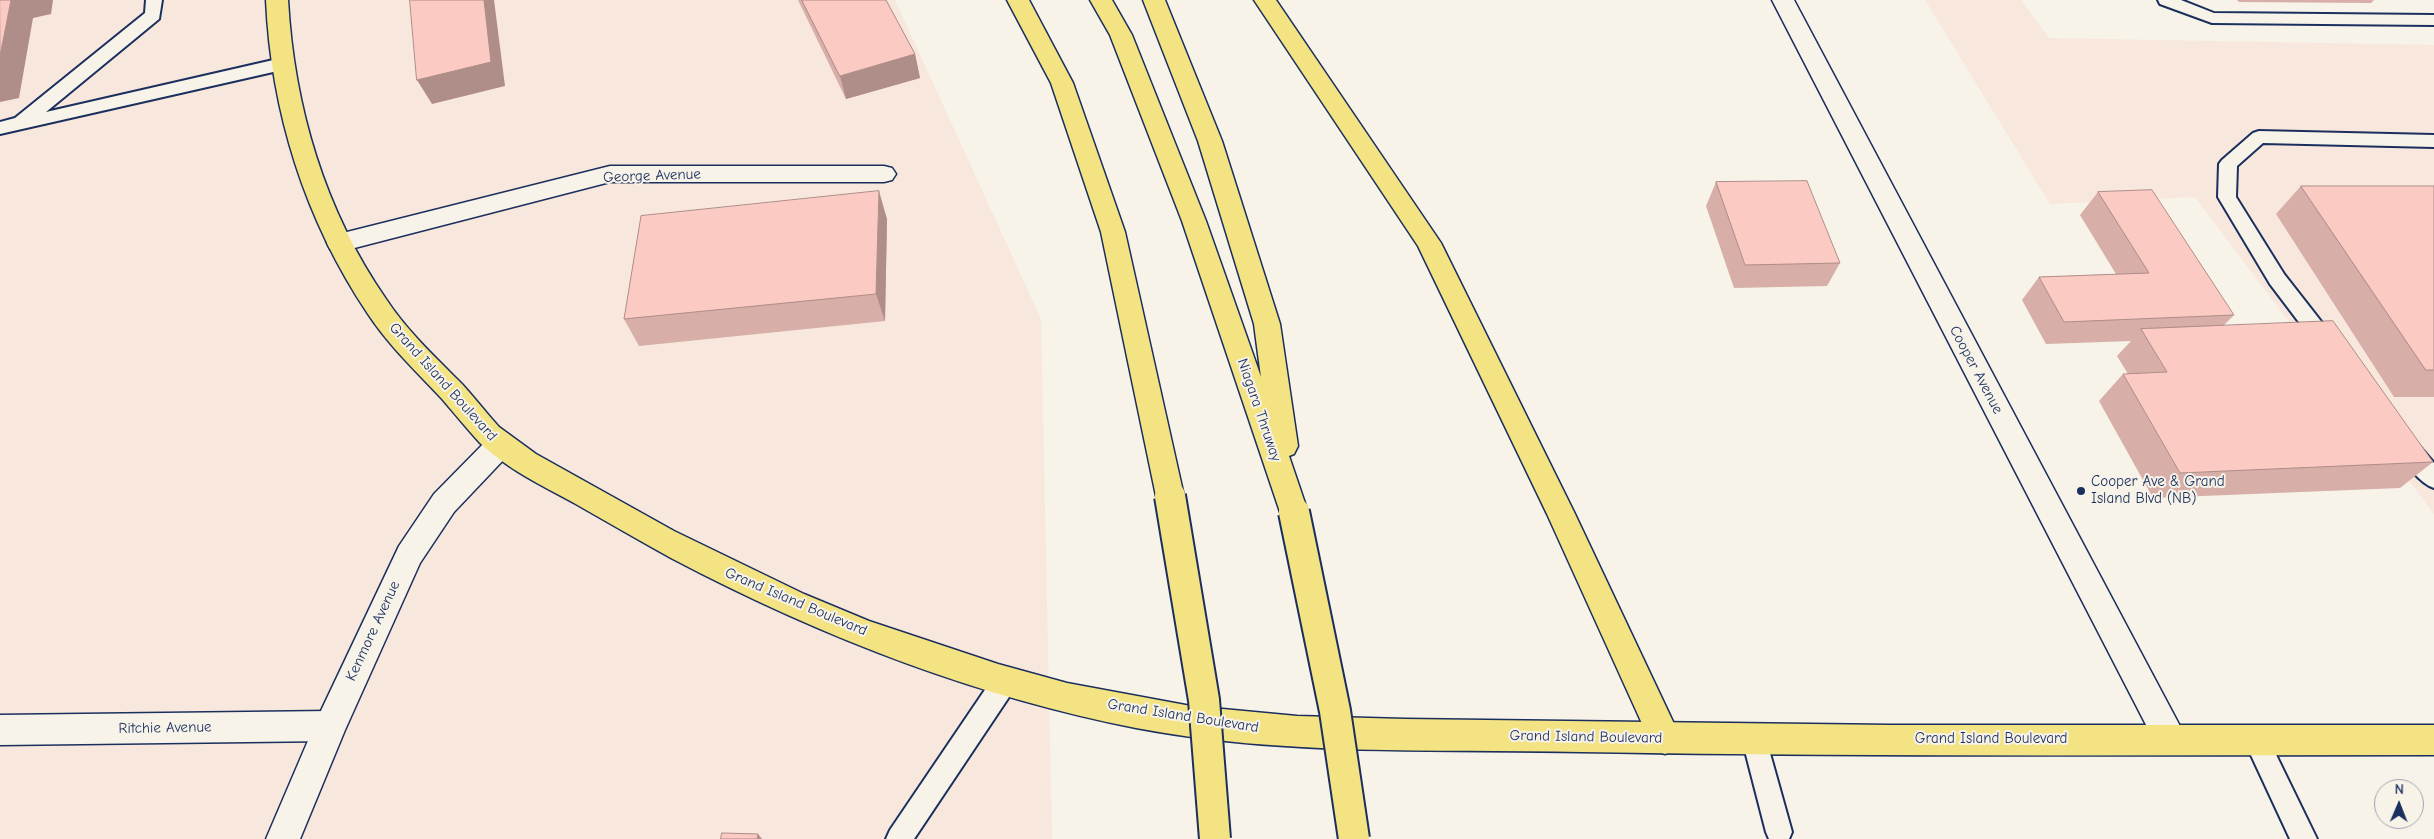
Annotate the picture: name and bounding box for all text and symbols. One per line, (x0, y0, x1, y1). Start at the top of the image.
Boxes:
street label: George Avenue (603, 165, 701, 187)
street label: Grand Island Boulevard (385, 319, 501, 445)
street label: Cooper Avenue (1945, 323, 2007, 417)
street label: Niagara Thruway (1233, 356, 1285, 464)
place label: Cooper Ave & Grand Island Blvd (NB) (2091, 473, 2225, 508)
marker: Cooper Ave & Grand Island Blvd (NB) (2075, 485, 2087, 497)
street label: Grand Island Boulevard (722, 564, 870, 640)
street label: Kenmore Avenue (342, 578, 404, 684)
street label: Grand Island Boulevard (1106, 695, 1260, 737)
street label: Ritchie Avenue (118, 718, 212, 738)
street label: Grand Island Boulevard (1510, 727, 1662, 747)
street label: Grand Island Boulevard (1915, 730, 2067, 748)
north arrow (2374, 779, 2424, 829)
text: N (2395, 781, 2404, 798)

